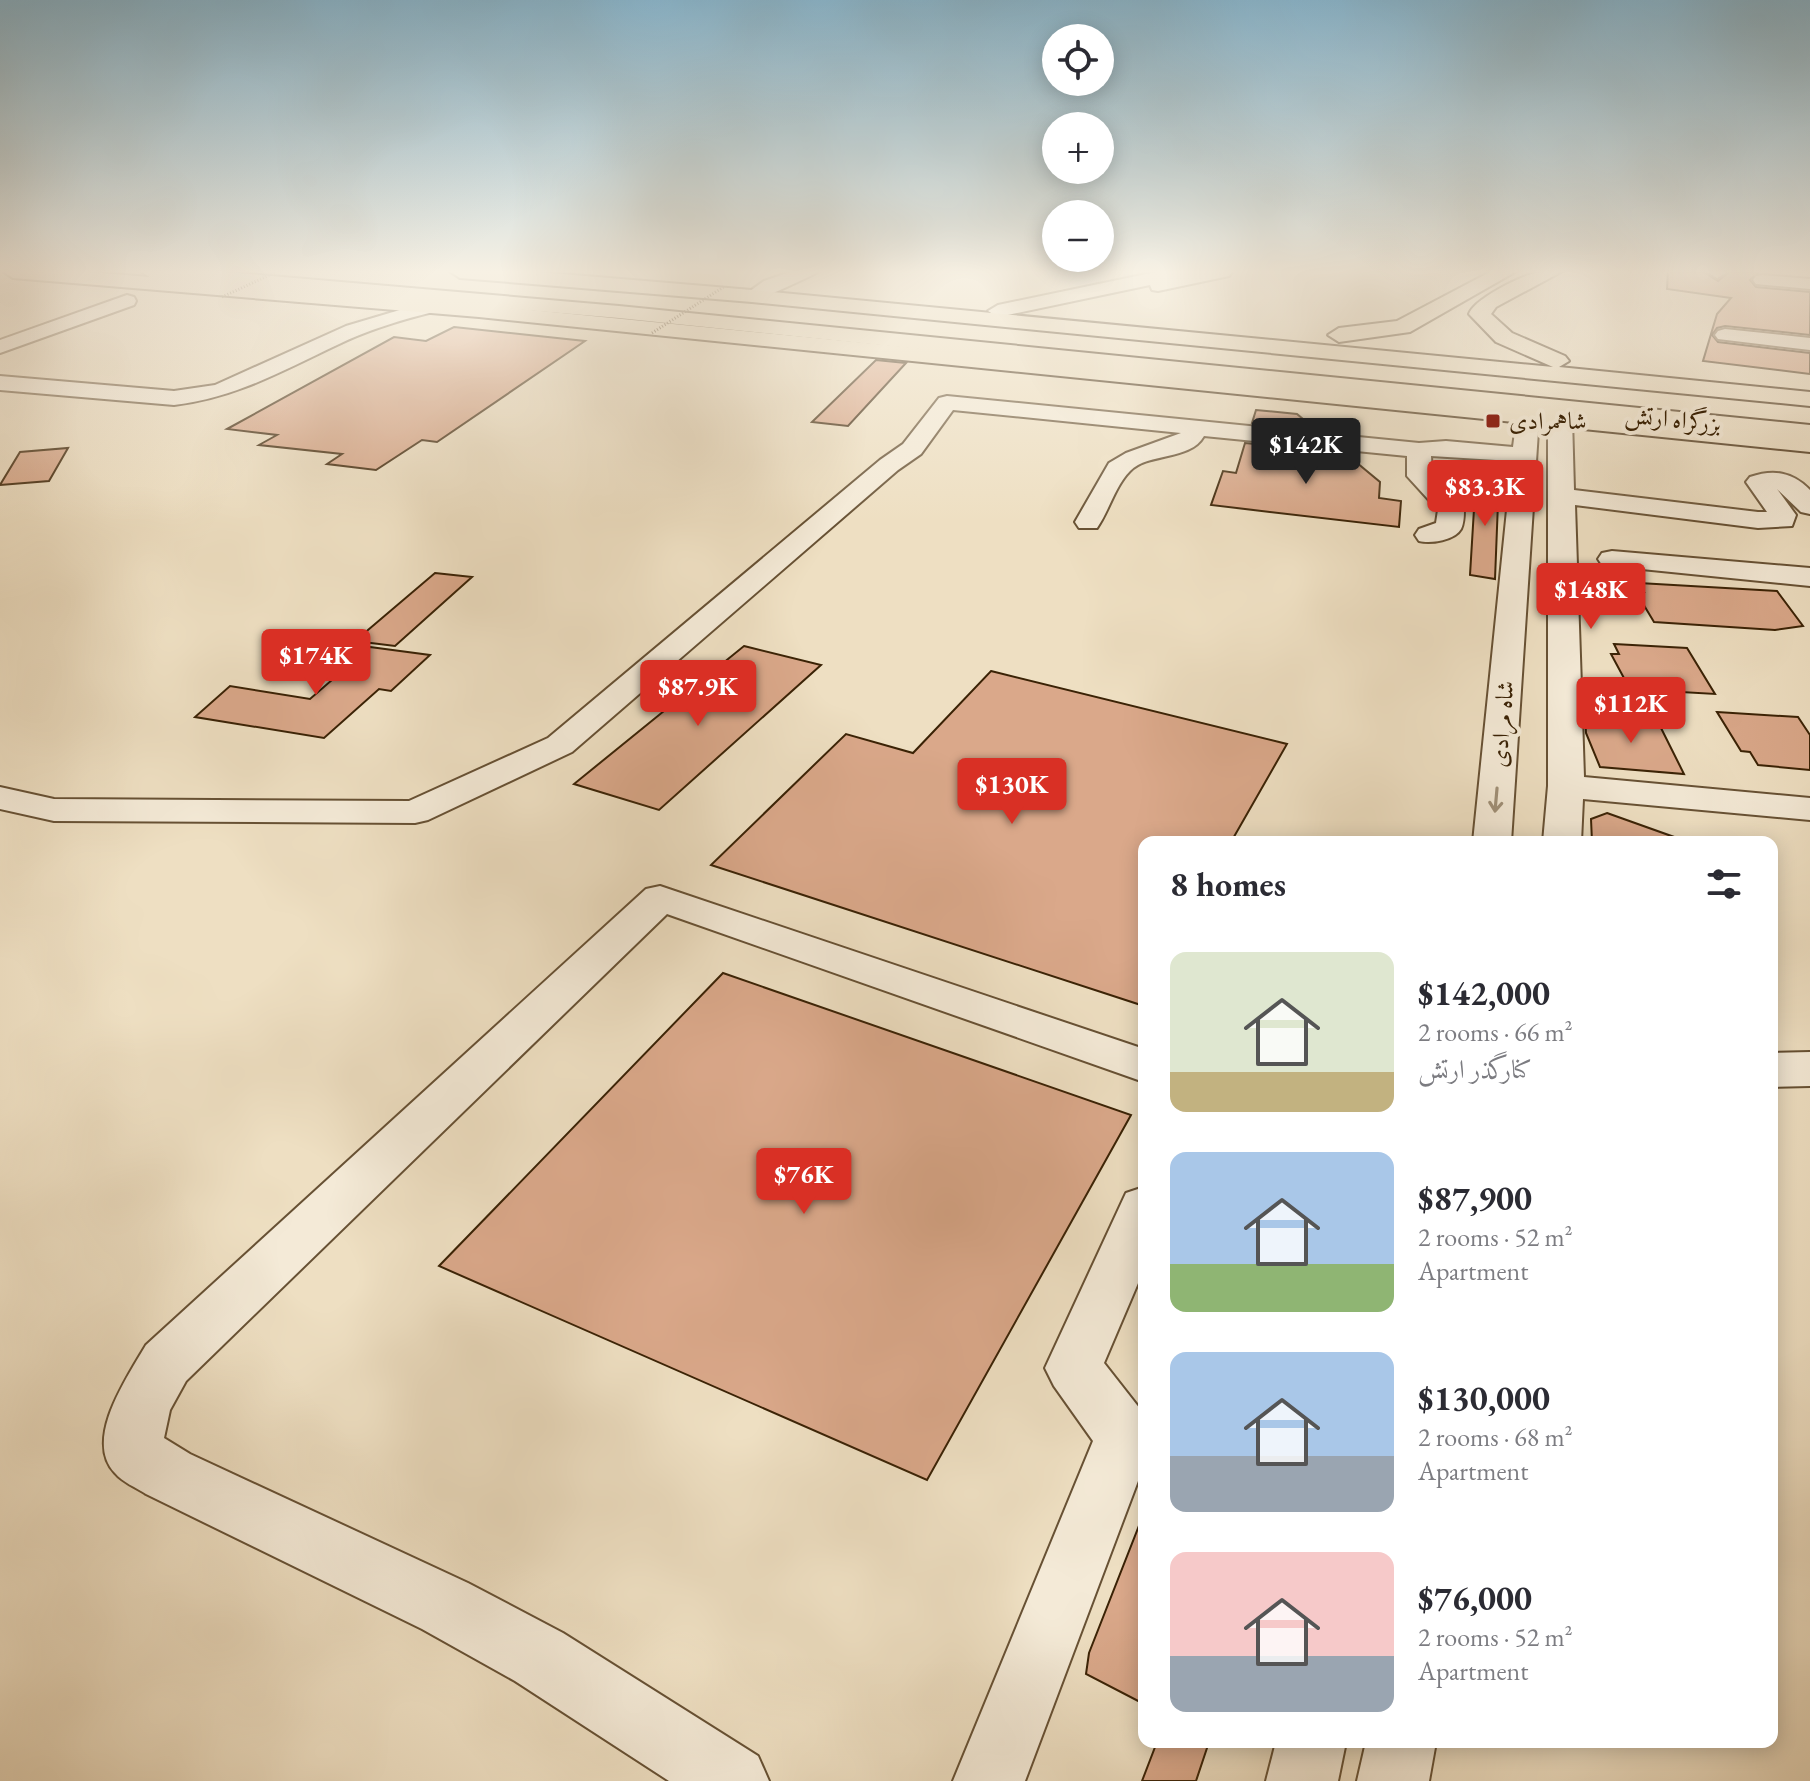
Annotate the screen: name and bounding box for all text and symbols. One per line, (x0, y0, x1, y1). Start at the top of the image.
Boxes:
map controls (1042, 24, 1114, 272)
button: locate (1042, 24, 1114, 96)
button: + (1042, 112, 1114, 184)
button: − (1042, 200, 1114, 272)
street label: بزرگراه ارتش (1624, 398, 1722, 440)
place label: شاهمرادی (1509, 405, 1587, 436)
marker: شاهمرادی (1484, 412, 1502, 430)
pin: $142K (1250, 418, 1362, 486)
text: $142K (1269, 427, 1343, 461)
pin: $83.3K (1420, 460, 1550, 528)
text: $83.3K (1445, 469, 1525, 503)
pin: $148K (1535, 563, 1647, 631)
text: $148K (1554, 572, 1628, 606)
pin: $174K (260, 629, 372, 697)
text: $174K (279, 638, 353, 672)
pin: $87.9K (633, 660, 763, 728)
text: $87.9K (658, 669, 738, 703)
pin: $112K (1575, 677, 1687, 745)
street label: شاه مرادی (1482, 679, 1523, 769)
text: $112K (1594, 686, 1668, 720)
pin: $130K (956, 758, 1068, 826)
text: $130K (975, 767, 1049, 801)
one-way arrow (1488, 786, 1503, 813)
text: 8 homes (1170, 862, 1286, 906)
icon: filters (1702, 862, 1746, 906)
text: $142,000 (1418, 971, 1550, 1015)
icon: home (1234, 984, 1330, 1080)
text: 2 rooms · 66 m² (1418, 1015, 1573, 1049)
text: کنارگذر ارتش (1418, 1052, 1532, 1086)
pin: $76K (757, 1148, 851, 1216)
text: $76K (774, 1157, 834, 1191)
text: $87,900 (1418, 1176, 1532, 1220)
icon: home (1234, 1184, 1330, 1280)
text: 2 rooms · 52 m² (1418, 1220, 1573, 1254)
text: Apartment (1418, 1254, 1528, 1288)
text: $130,000 (1418, 1376, 1550, 1420)
icon: home (1234, 1384, 1330, 1480)
text: 2 rooms · 68 m² (1418, 1420, 1573, 1454)
text: Apartment (1418, 1454, 1528, 1488)
text: $76,000 (1418, 1576, 1532, 1620)
icon: home (1234, 1584, 1330, 1680)
text: 2 rooms · 52 m² (1418, 1620, 1573, 1654)
text: Apartment (1418, 1654, 1528, 1688)

